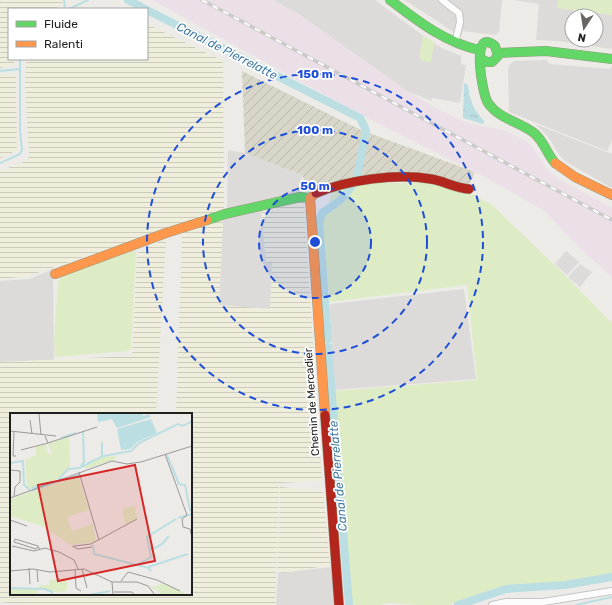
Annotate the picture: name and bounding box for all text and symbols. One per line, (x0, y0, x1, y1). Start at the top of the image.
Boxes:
legend (8, 8, 148, 60)
north arrow (564, 8, 604, 48)
text: Fluide (44, 17, 78, 31)
water label: Canal de Pierrelatte (174, 20, 280, 83)
text: N (577, 30, 587, 44)
text: Ralenti (44, 37, 83, 51)
text: 150 m (297, 67, 333, 81)
text: 100 m (297, 123, 333, 137)
text: 50 m (300, 179, 330, 193)
centre of rings (308, 235, 322, 249)
street label: Chemin de Mercadier (302, 347, 322, 456)
inset map (10, 413, 192, 595)
water label: Canal de Pierrelatte (326, 420, 350, 532)

